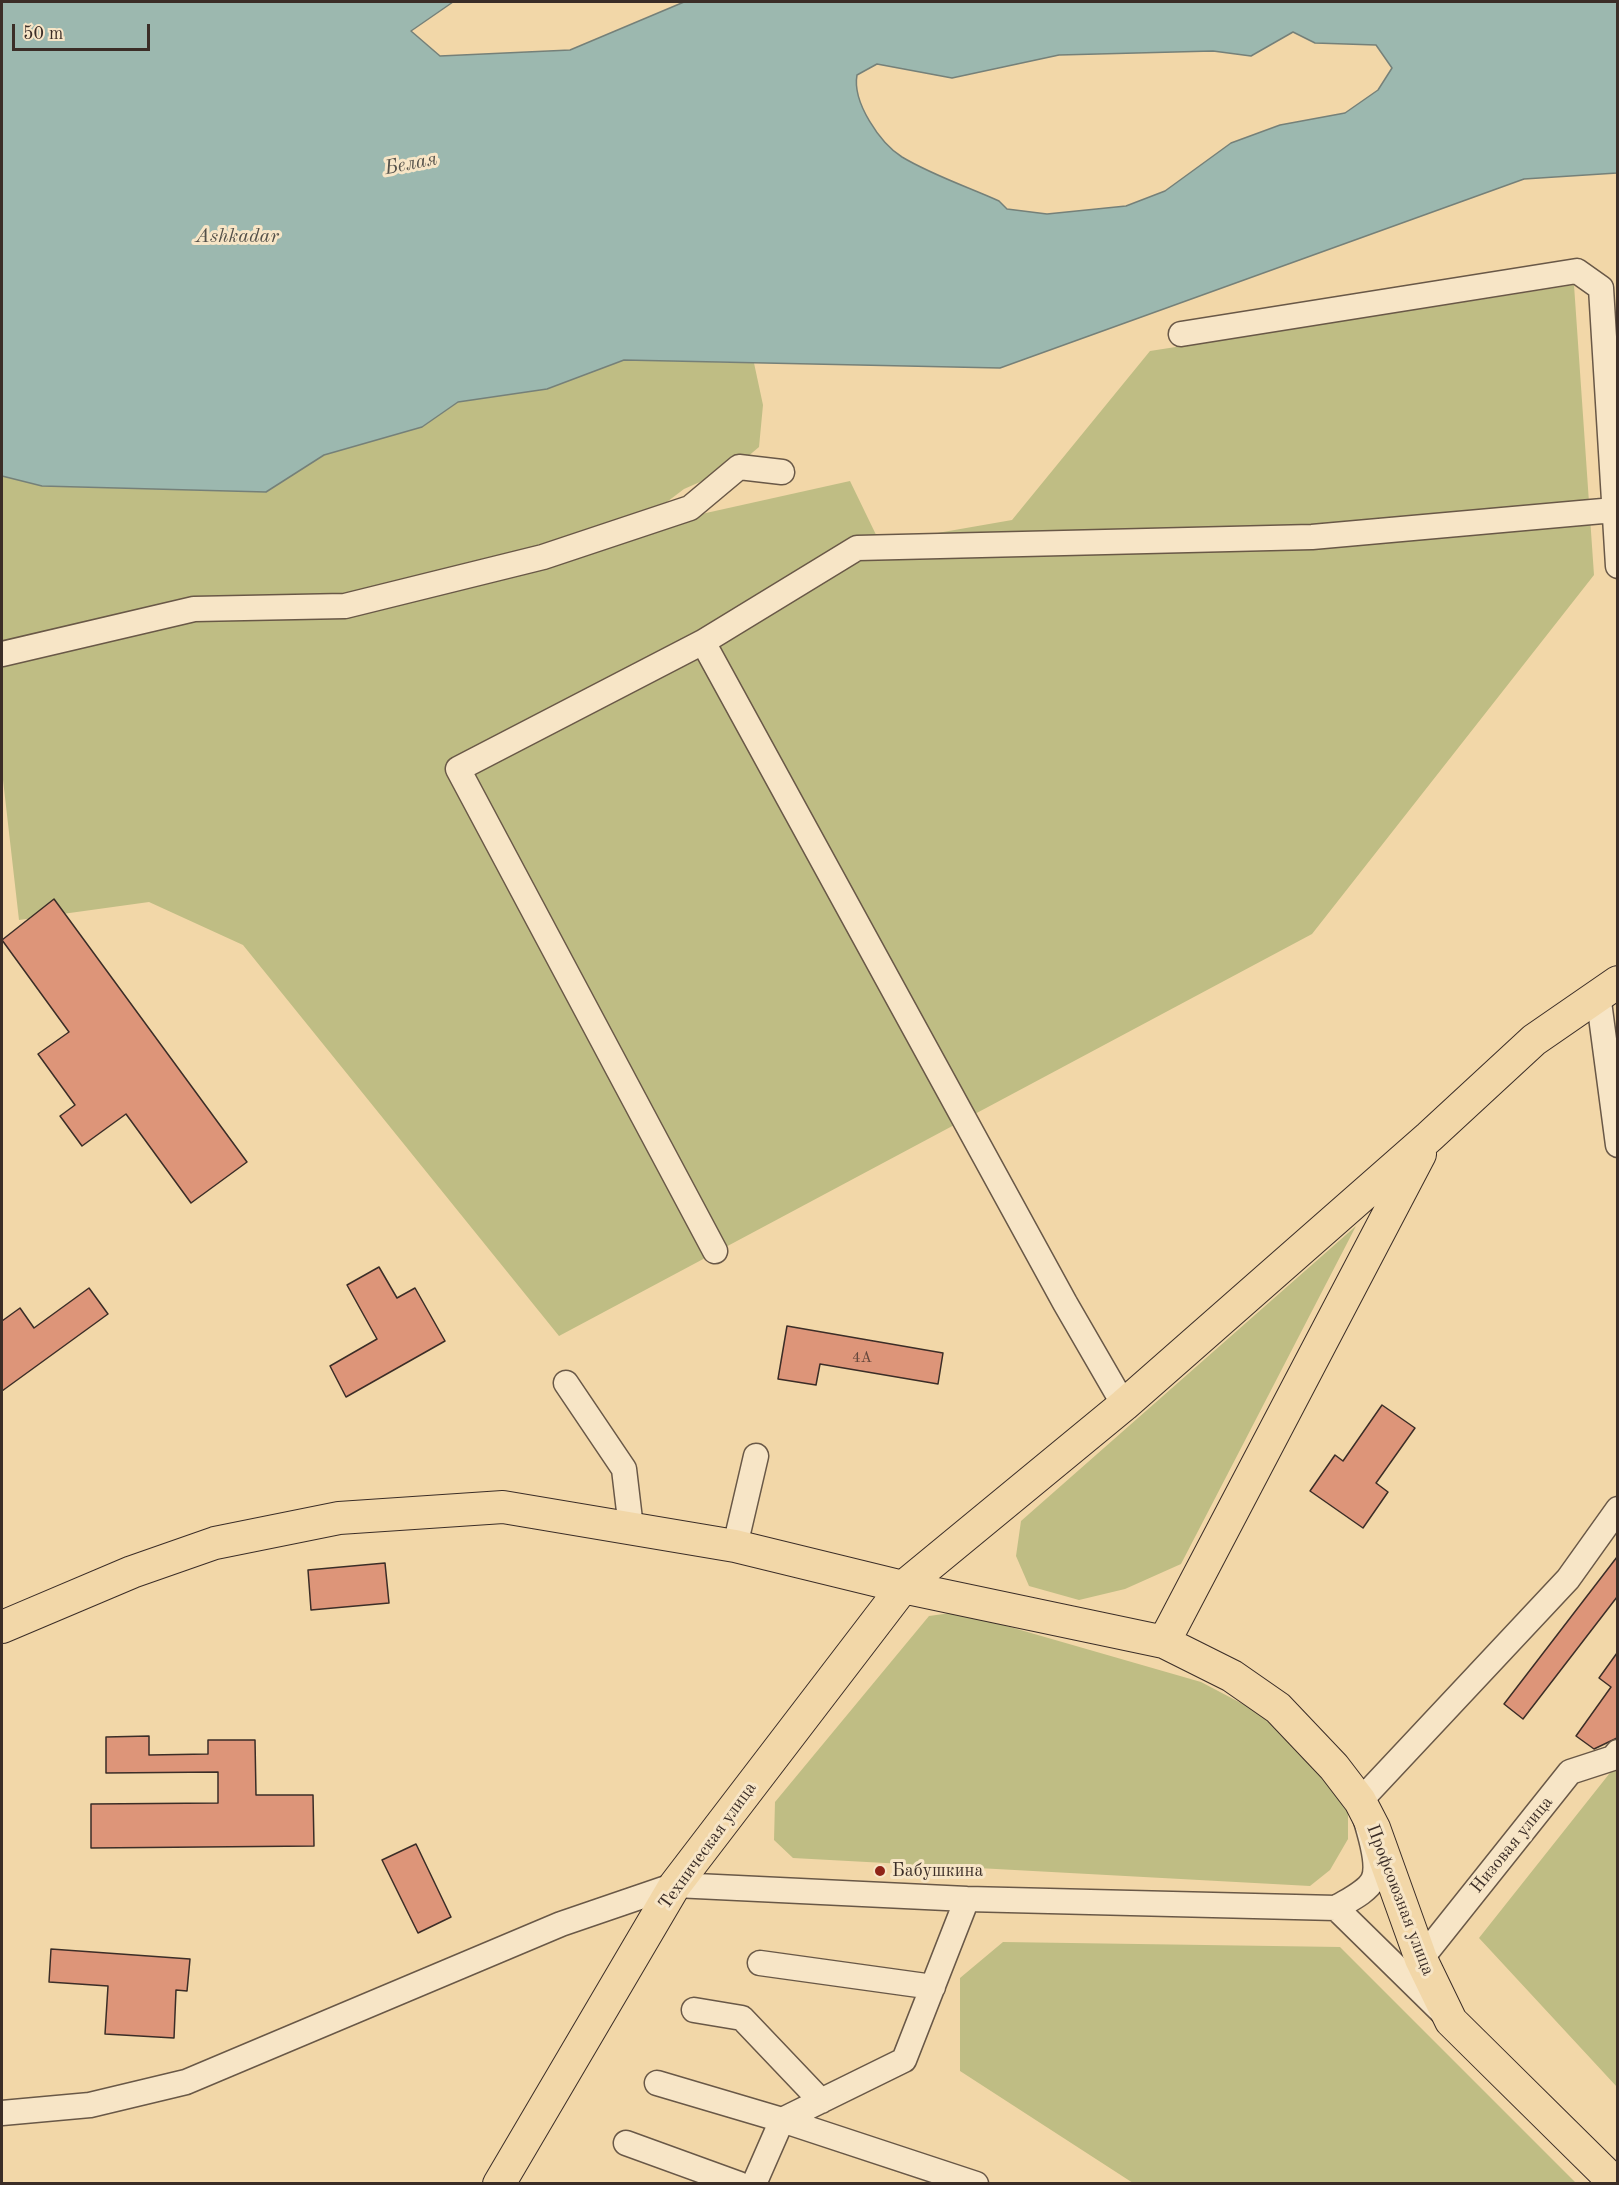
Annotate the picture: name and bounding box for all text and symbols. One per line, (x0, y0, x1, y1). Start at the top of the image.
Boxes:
scale bar (15, 12, 153, 50)
text: 50 m (23, 25, 63, 43)
water label: Белая (383, 147, 439, 181)
water label: Ashkadar (195, 225, 279, 249)
house number: 4А (852, 1349, 872, 1367)
street label: Техническая улица (654, 1778, 762, 1914)
street label: Низовая улица (1466, 1792, 1558, 1898)
street label: Профсоюзная улица (1361, 1821, 1439, 1979)
place label: Бабушкина (892, 1860, 983, 1882)
marker: Бабушкина (873, 1864, 887, 1878)

